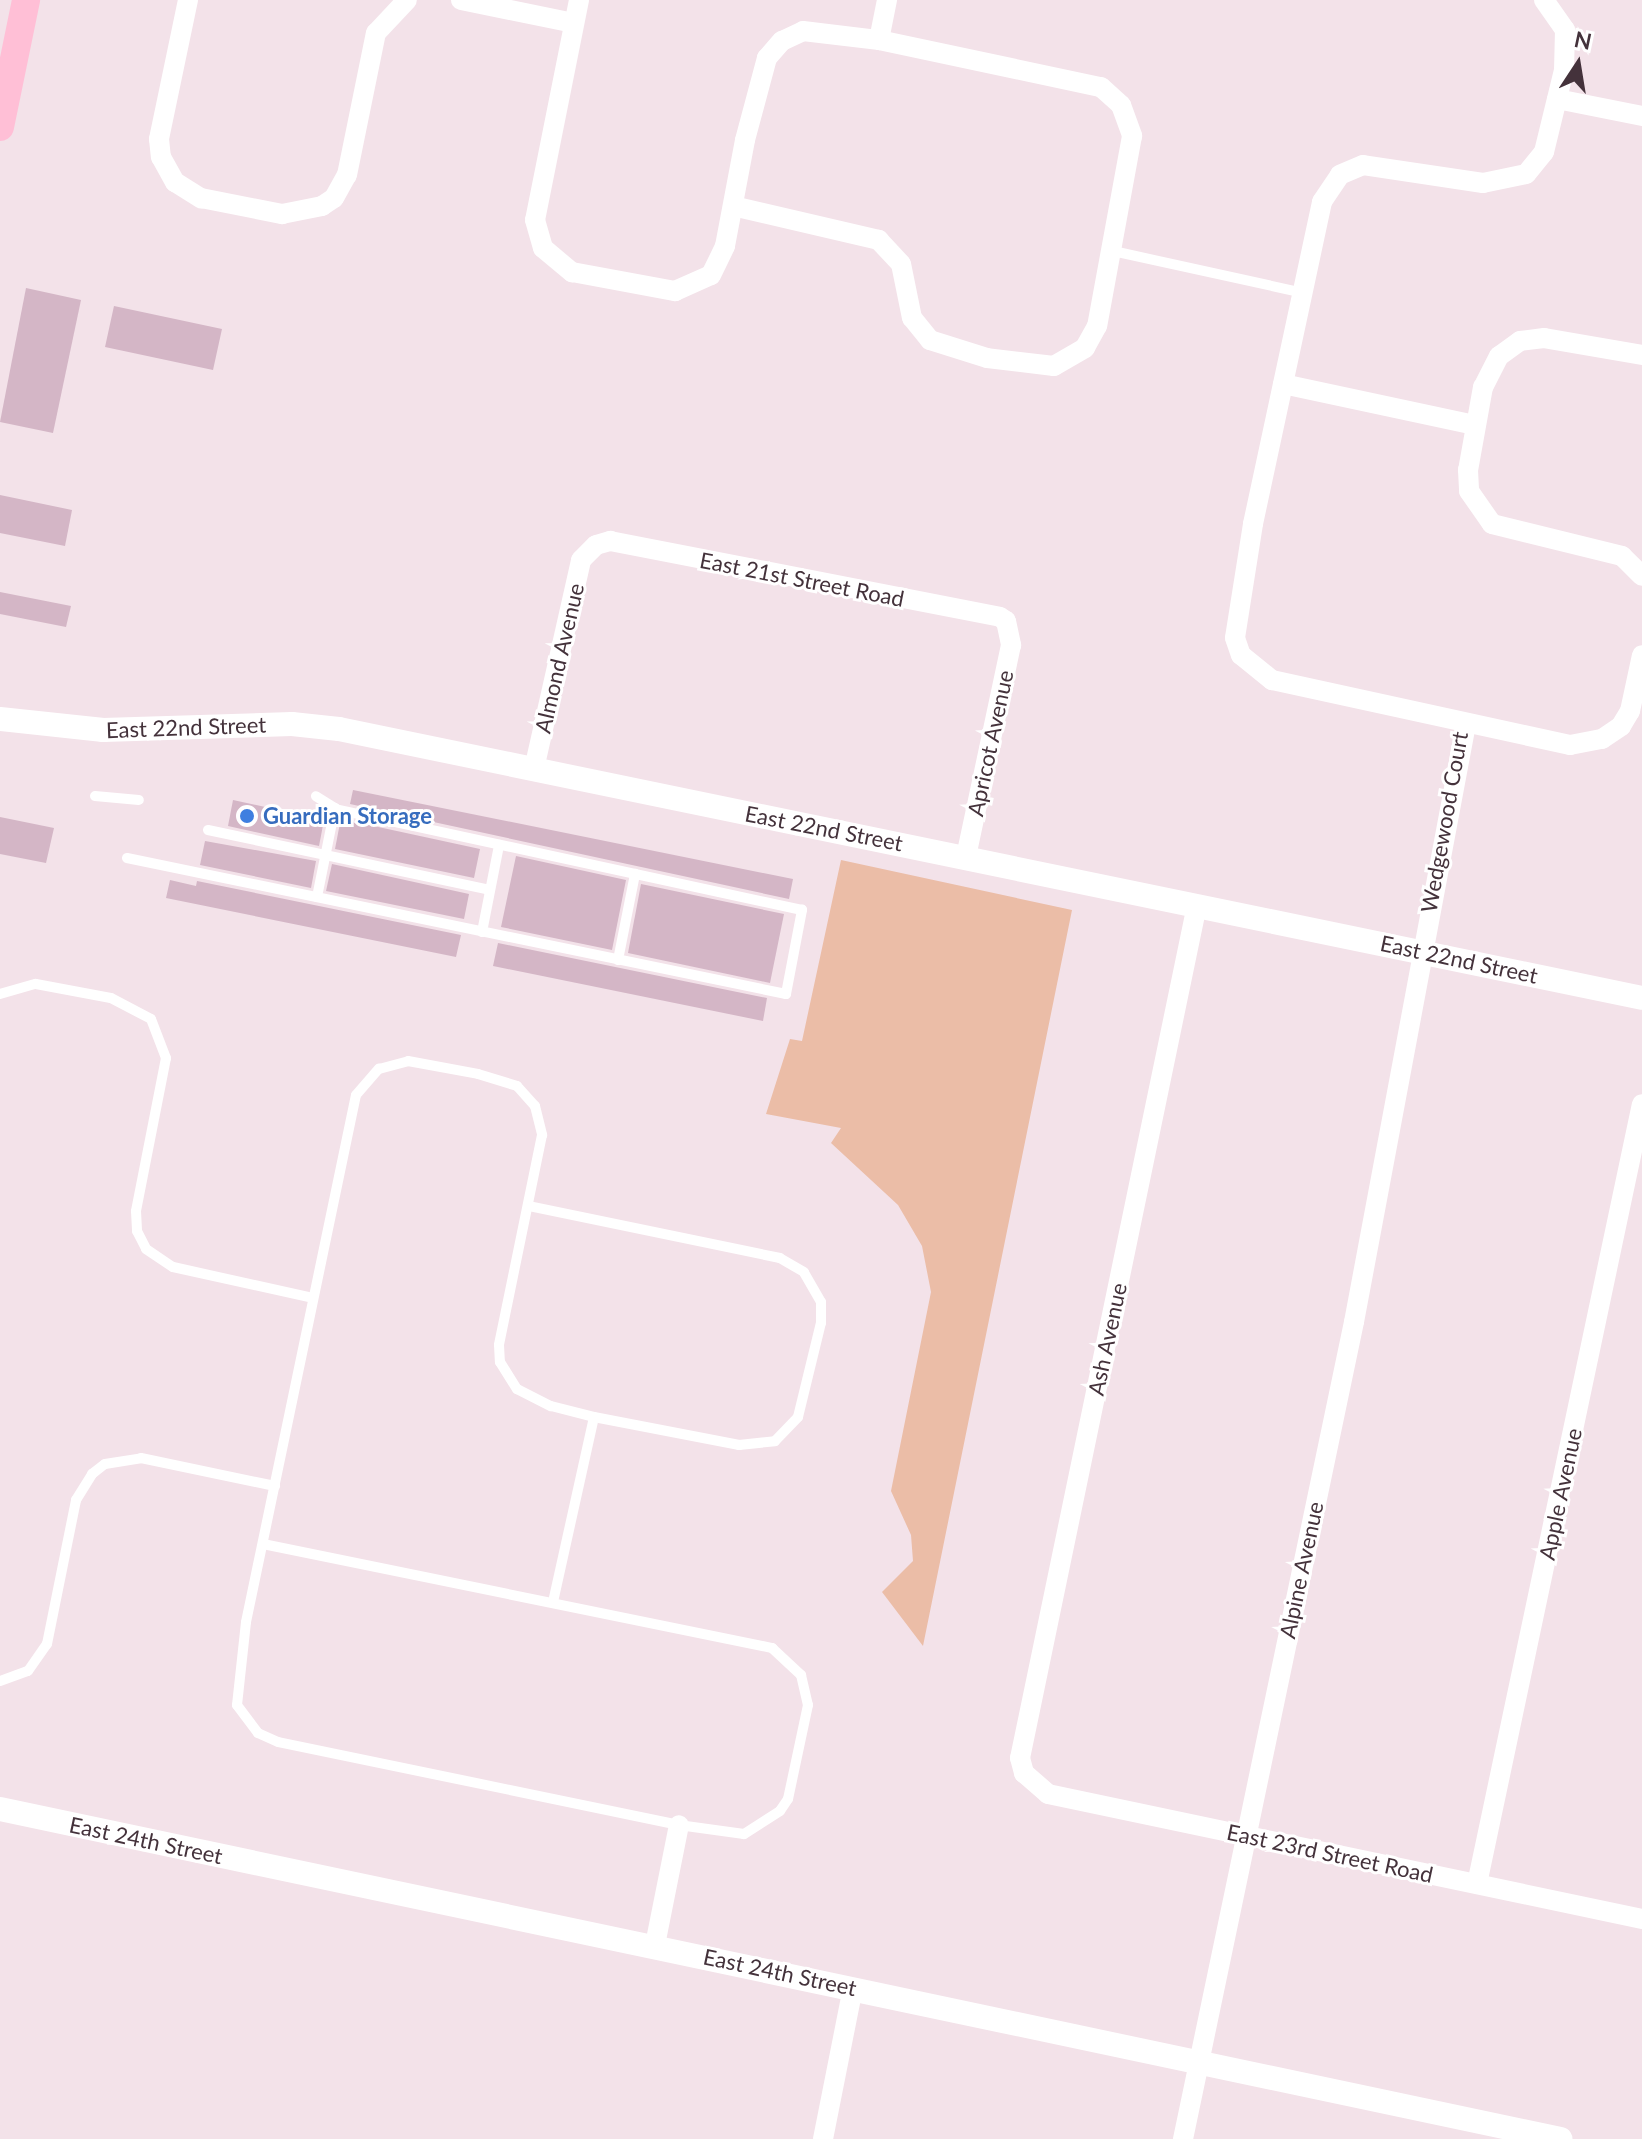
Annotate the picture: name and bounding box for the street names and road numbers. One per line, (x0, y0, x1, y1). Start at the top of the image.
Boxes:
street label: East 21st Street Road (698, 546, 906, 612)
street label: Almond Avenue (529, 580, 589, 736)
street label: Apricot Avenue (962, 667, 1018, 819)
street label: East 22nd Street (105, 711, 267, 743)
street label: Wedgewood Court (1415, 729, 1473, 915)
street label: East 22nd Street (743, 800, 905, 856)
street label: East 22nd Street (1378, 929, 1540, 989)
street label: Ash Avenue (1082, 1280, 1132, 1398)
street label: Apple Avenue (1533, 1425, 1587, 1563)
street label: Alpine Avenue (1274, 1499, 1328, 1641)
street label: East 24th Street (67, 1811, 225, 1869)
street label: East 23rd Street Road (1225, 1818, 1435, 1888)
street label: East 24th Street (701, 1943, 859, 2001)

